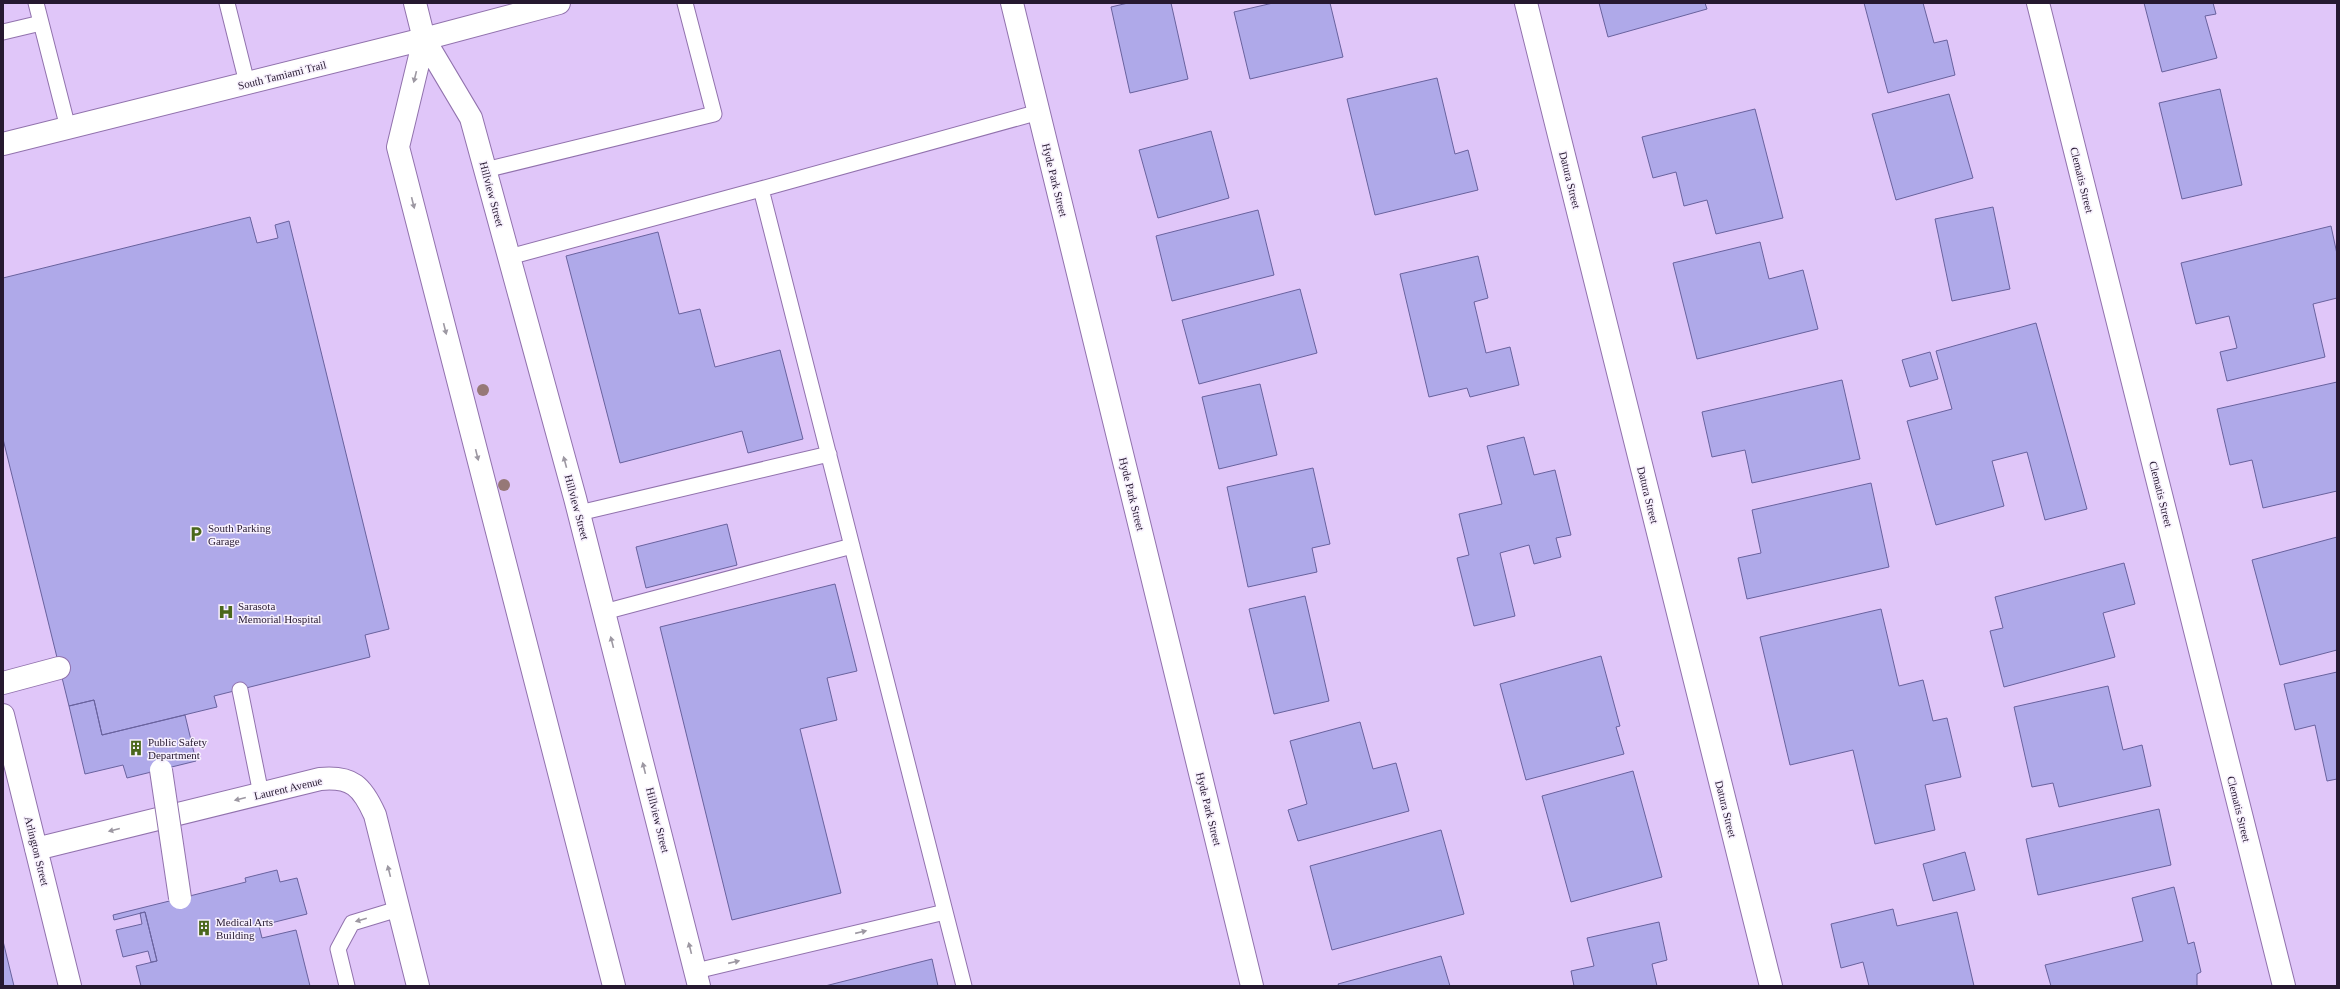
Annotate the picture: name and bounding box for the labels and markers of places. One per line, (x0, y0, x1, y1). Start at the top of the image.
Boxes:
place label: South Parking Garage (208, 522, 271, 547)
parking icon: South Parking Garage (187, 525, 205, 543)
place label: Sarasota Memorial Hospital (238, 600, 321, 625)
hospital icon: Sarasota Memorial Hospital (217, 603, 235, 621)
place label: Public Safety Department (148, 736, 207, 761)
building icon: Public Safety Department (127, 739, 145, 757)
place label: Medical Arts Building (216, 916, 273, 941)
building icon: Medical Arts Building (195, 919, 213, 937)

